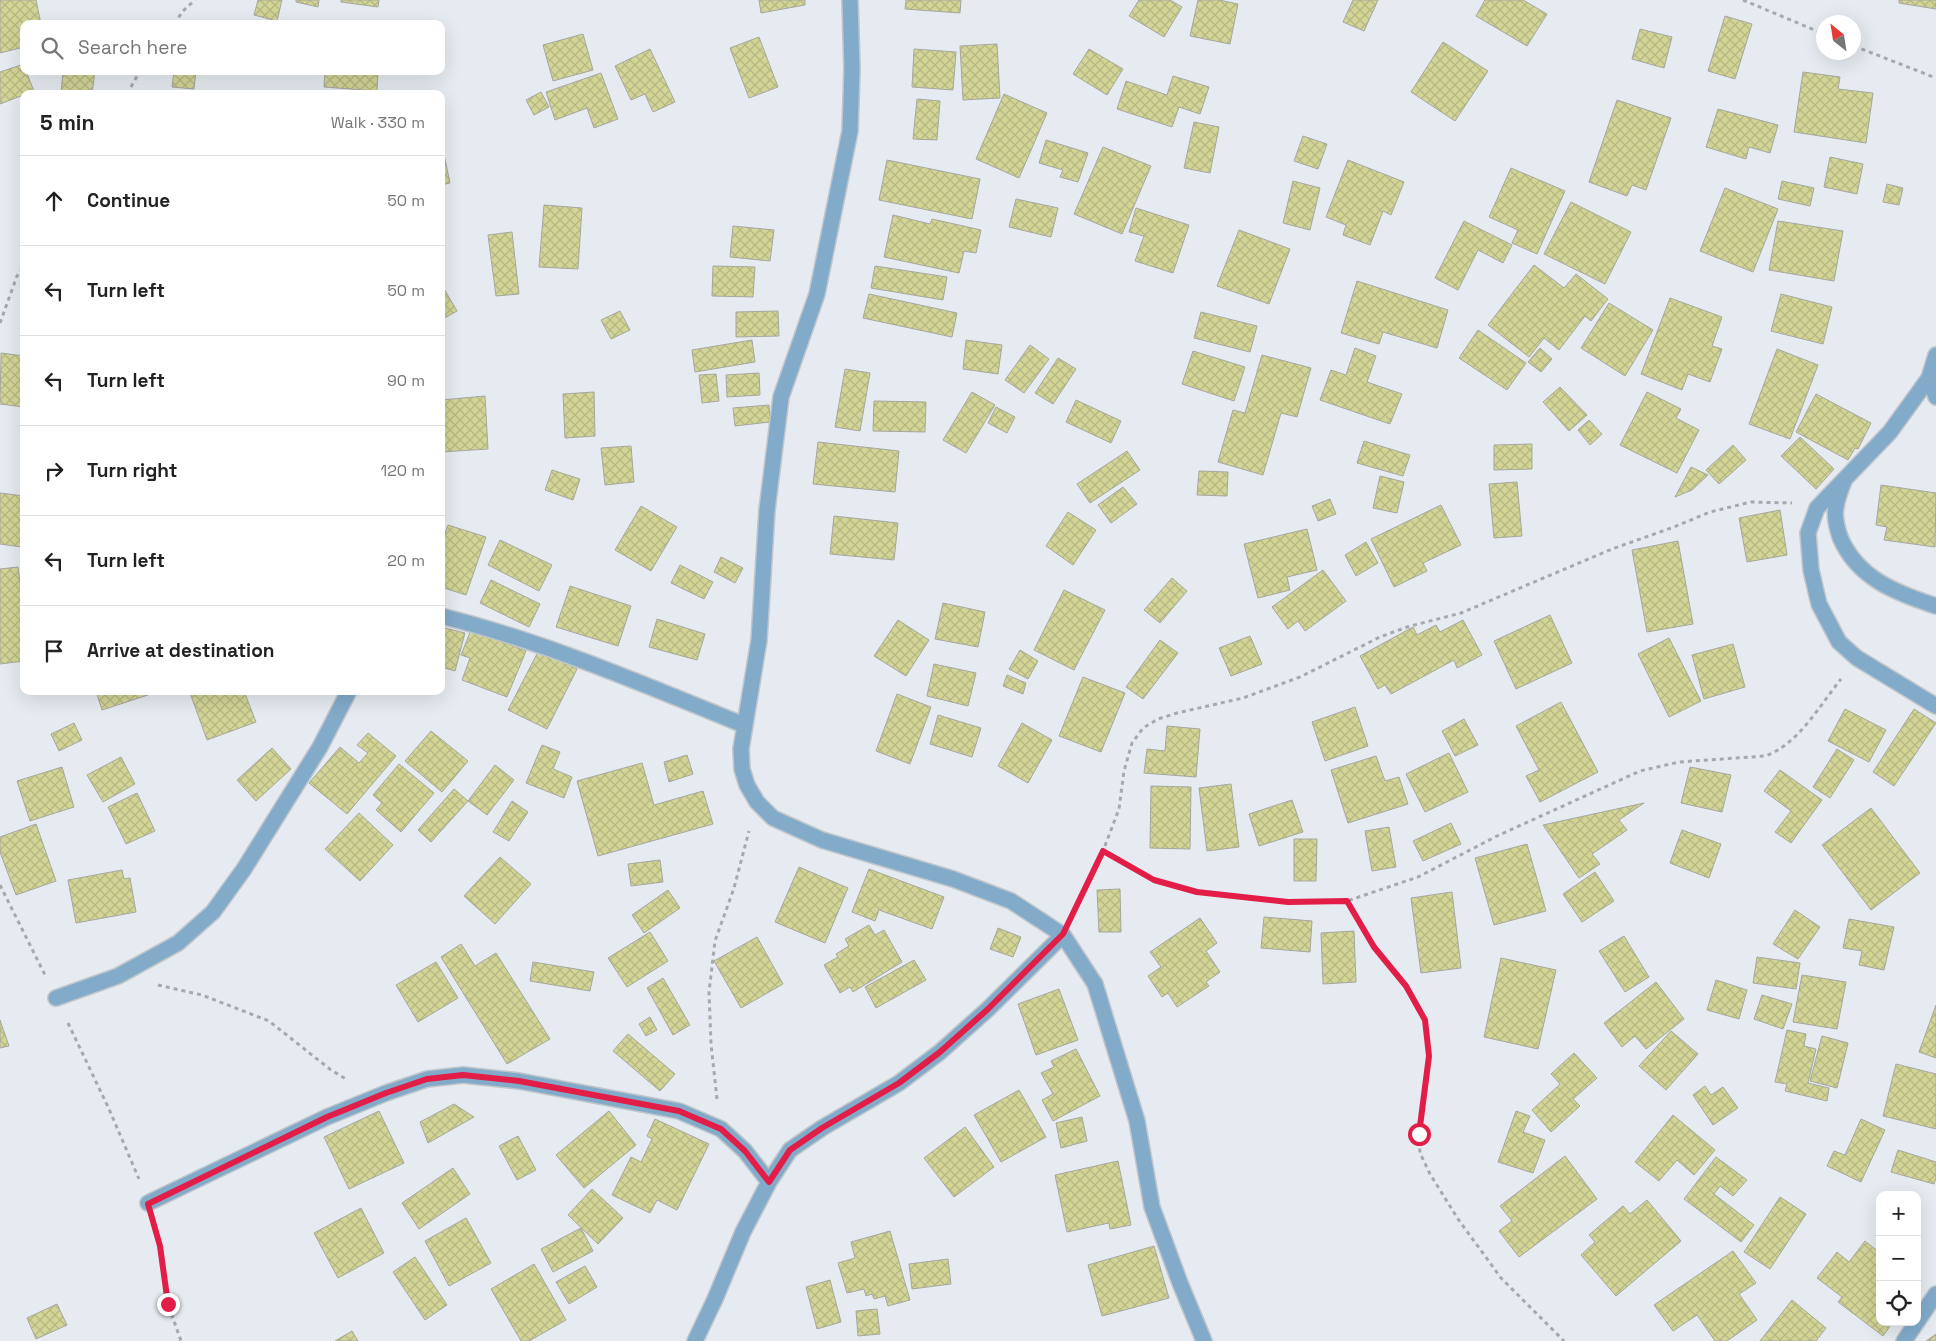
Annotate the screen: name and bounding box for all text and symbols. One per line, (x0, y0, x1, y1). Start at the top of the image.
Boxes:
north arrow (1816, 15, 1861, 60)
search box (20, 20, 445, 75)
icon: search (38, 34, 66, 62)
text: Search here (78, 35, 188, 60)
text: 5 min (40, 109, 94, 136)
text: Walk · 330 m (331, 112, 425, 133)
icon: ahead (40, 187, 68, 215)
text: Continue (87, 188, 170, 213)
text: 50 m (387, 190, 425, 211)
icon: left (40, 277, 68, 305)
text: Turn left (87, 278, 165, 303)
text: 50 m (387, 280, 425, 301)
icon: left (40, 367, 68, 395)
text: Turn left (87, 368, 165, 393)
text: 90 m (387, 370, 425, 391)
icon: right (40, 457, 68, 485)
text: Turn right (87, 458, 177, 483)
text: 120 m (381, 460, 425, 481)
icon: left (40, 547, 68, 575)
text: Turn left (87, 548, 165, 573)
text: 20 m (387, 550, 425, 571)
icon: arrive (40, 637, 68, 665)
text: Arrive at destination (87, 638, 275, 663)
route start (1408, 1123, 1431, 1146)
map controls (1876, 1191, 1921, 1326)
button: + (1876, 1191, 1921, 1236)
button: − (1876, 1236, 1921, 1281)
button: locate (1876, 1281, 1921, 1326)
route end (157, 1293, 180, 1316)

